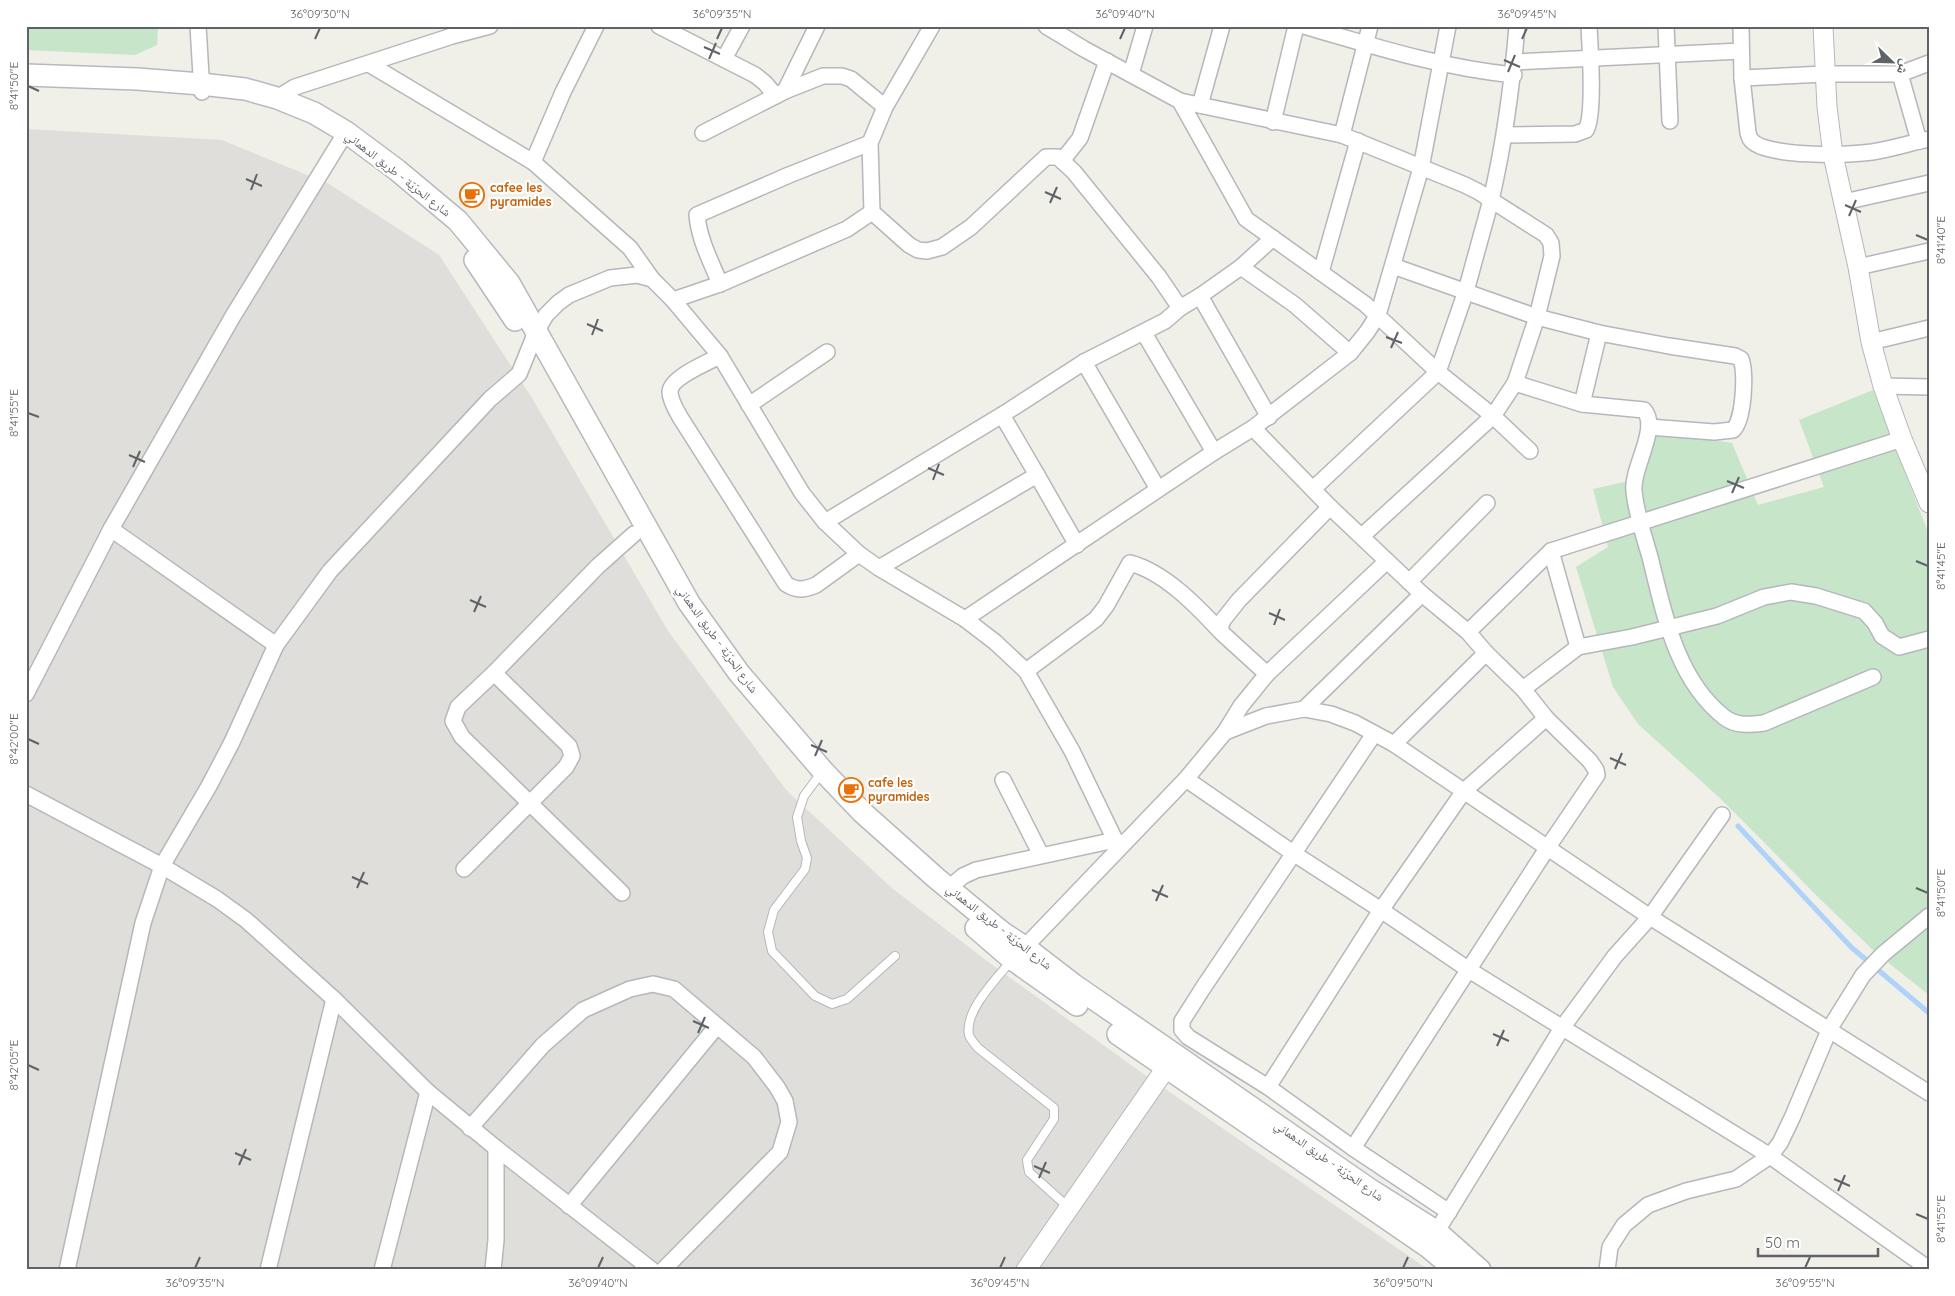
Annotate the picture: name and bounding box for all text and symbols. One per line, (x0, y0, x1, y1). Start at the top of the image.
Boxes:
text: 36°09'30"N (290, 6, 350, 21)
text: 36°09'35"N (692, 6, 752, 21)
text: 36°09'40"N (1095, 6, 1155, 21)
text: 36°09'45"N (1497, 6, 1557, 21)
north arrow (1868, 38, 1918, 88)
text: ش (1893, 57, 1915, 78)
text: 8°41'50"E (6, 62, 21, 110)
street label: شارع الحرّيّة - طريق الدهماني (341, 128, 454, 222)
place label: cafee les pyramides (490, 180, 552, 209)
cafe icon: cafee les pyramides (459, 182, 485, 208)
text: 8°41'40"E (1933, 216, 1948, 264)
text: 8°41'55"E (6, 389, 21, 437)
text: 8°41'45"E (1933, 542, 1948, 590)
street label: شارع الحرّيّة - طريق الدهماني (671, 582, 762, 697)
text: 8°42'00"E (6, 713, 21, 765)
place label: cafe les pyramides (868, 775, 930, 804)
cafe icon: cafe les pyramides (838, 777, 864, 803)
text: 8°41'50"E (1933, 869, 1948, 917)
street label: شارع الحرّيّة - طريق الدهماني (942, 881, 1055, 975)
text: 8°42'05"E (6, 1039, 21, 1090)
street label: شارع الحرّيّة - طريق الدهماني (1270, 1117, 1387, 1206)
text: 8°41'55"E (1933, 1195, 1948, 1243)
scale bar (1758, 1226, 1878, 1258)
text: 50 m (1765, 1233, 1800, 1252)
text: 36°09'35"N (165, 1275, 225, 1290)
text: 36°09'40"N (568, 1275, 628, 1290)
text: 36°09'45"N (970, 1275, 1030, 1290)
text: 36°09'50"N (1373, 1275, 1433, 1290)
text: 36°09'55"N (1775, 1275, 1835, 1290)

